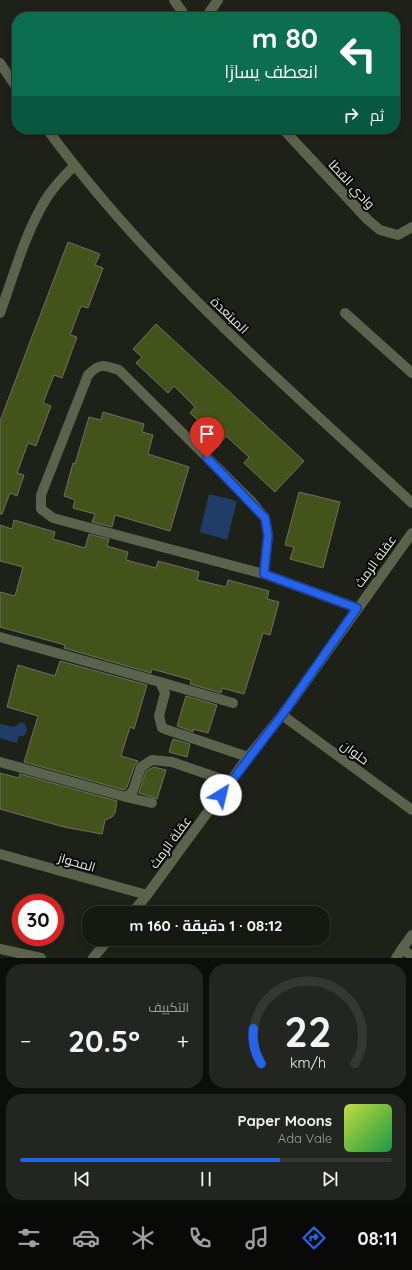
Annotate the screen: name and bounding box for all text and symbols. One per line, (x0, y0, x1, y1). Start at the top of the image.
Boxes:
text: 80 m (252, 20, 318, 55)
icon: left (332, 28, 384, 80)
text: انعطف يسارًا (224, 60, 318, 83)
icon: right (340, 104, 362, 126)
text: ثم (370, 106, 384, 125)
street label: وادي القطا (323, 156, 379, 214)
street label: المبتعدة (208, 293, 252, 337)
pin (190, 417, 224, 458)
icon: arrive (196, 423, 218, 445)
street label: عقلة الرمث (351, 532, 399, 590)
street label: حلوان (338, 736, 372, 768)
position arrow (200, 774, 242, 816)
street label: عقلة الرمث (146, 813, 194, 871)
street label: المحواز (56, 849, 98, 875)
speed limit sign: 30 (12, 894, 64, 946)
text: 08:12 · 1 دقيقة · 160 m (129, 916, 283, 935)
text: التكييف (148, 999, 189, 1015)
text: 22 (284, 1005, 331, 1057)
text: 20.5° (68, 1022, 140, 1060)
text: − (20, 1027, 31, 1055)
text: + (177, 1027, 189, 1055)
text: km/h (289, 1054, 326, 1072)
text: Paper Moons (237, 1111, 332, 1130)
text: Ada Vale (278, 1130, 332, 1146)
icon: previous (71, 1168, 93, 1190)
icon: pause (195, 1168, 217, 1190)
icon: next (319, 1168, 341, 1190)
icon: filters (15, 1224, 43, 1252)
icon: car (72, 1224, 100, 1252)
icon: climate (129, 1224, 157, 1252)
icon: phone (186, 1224, 214, 1252)
icon: music (243, 1224, 271, 1252)
icon: directions (300, 1224, 328, 1252)
text: 08:11 (358, 1227, 397, 1250)

